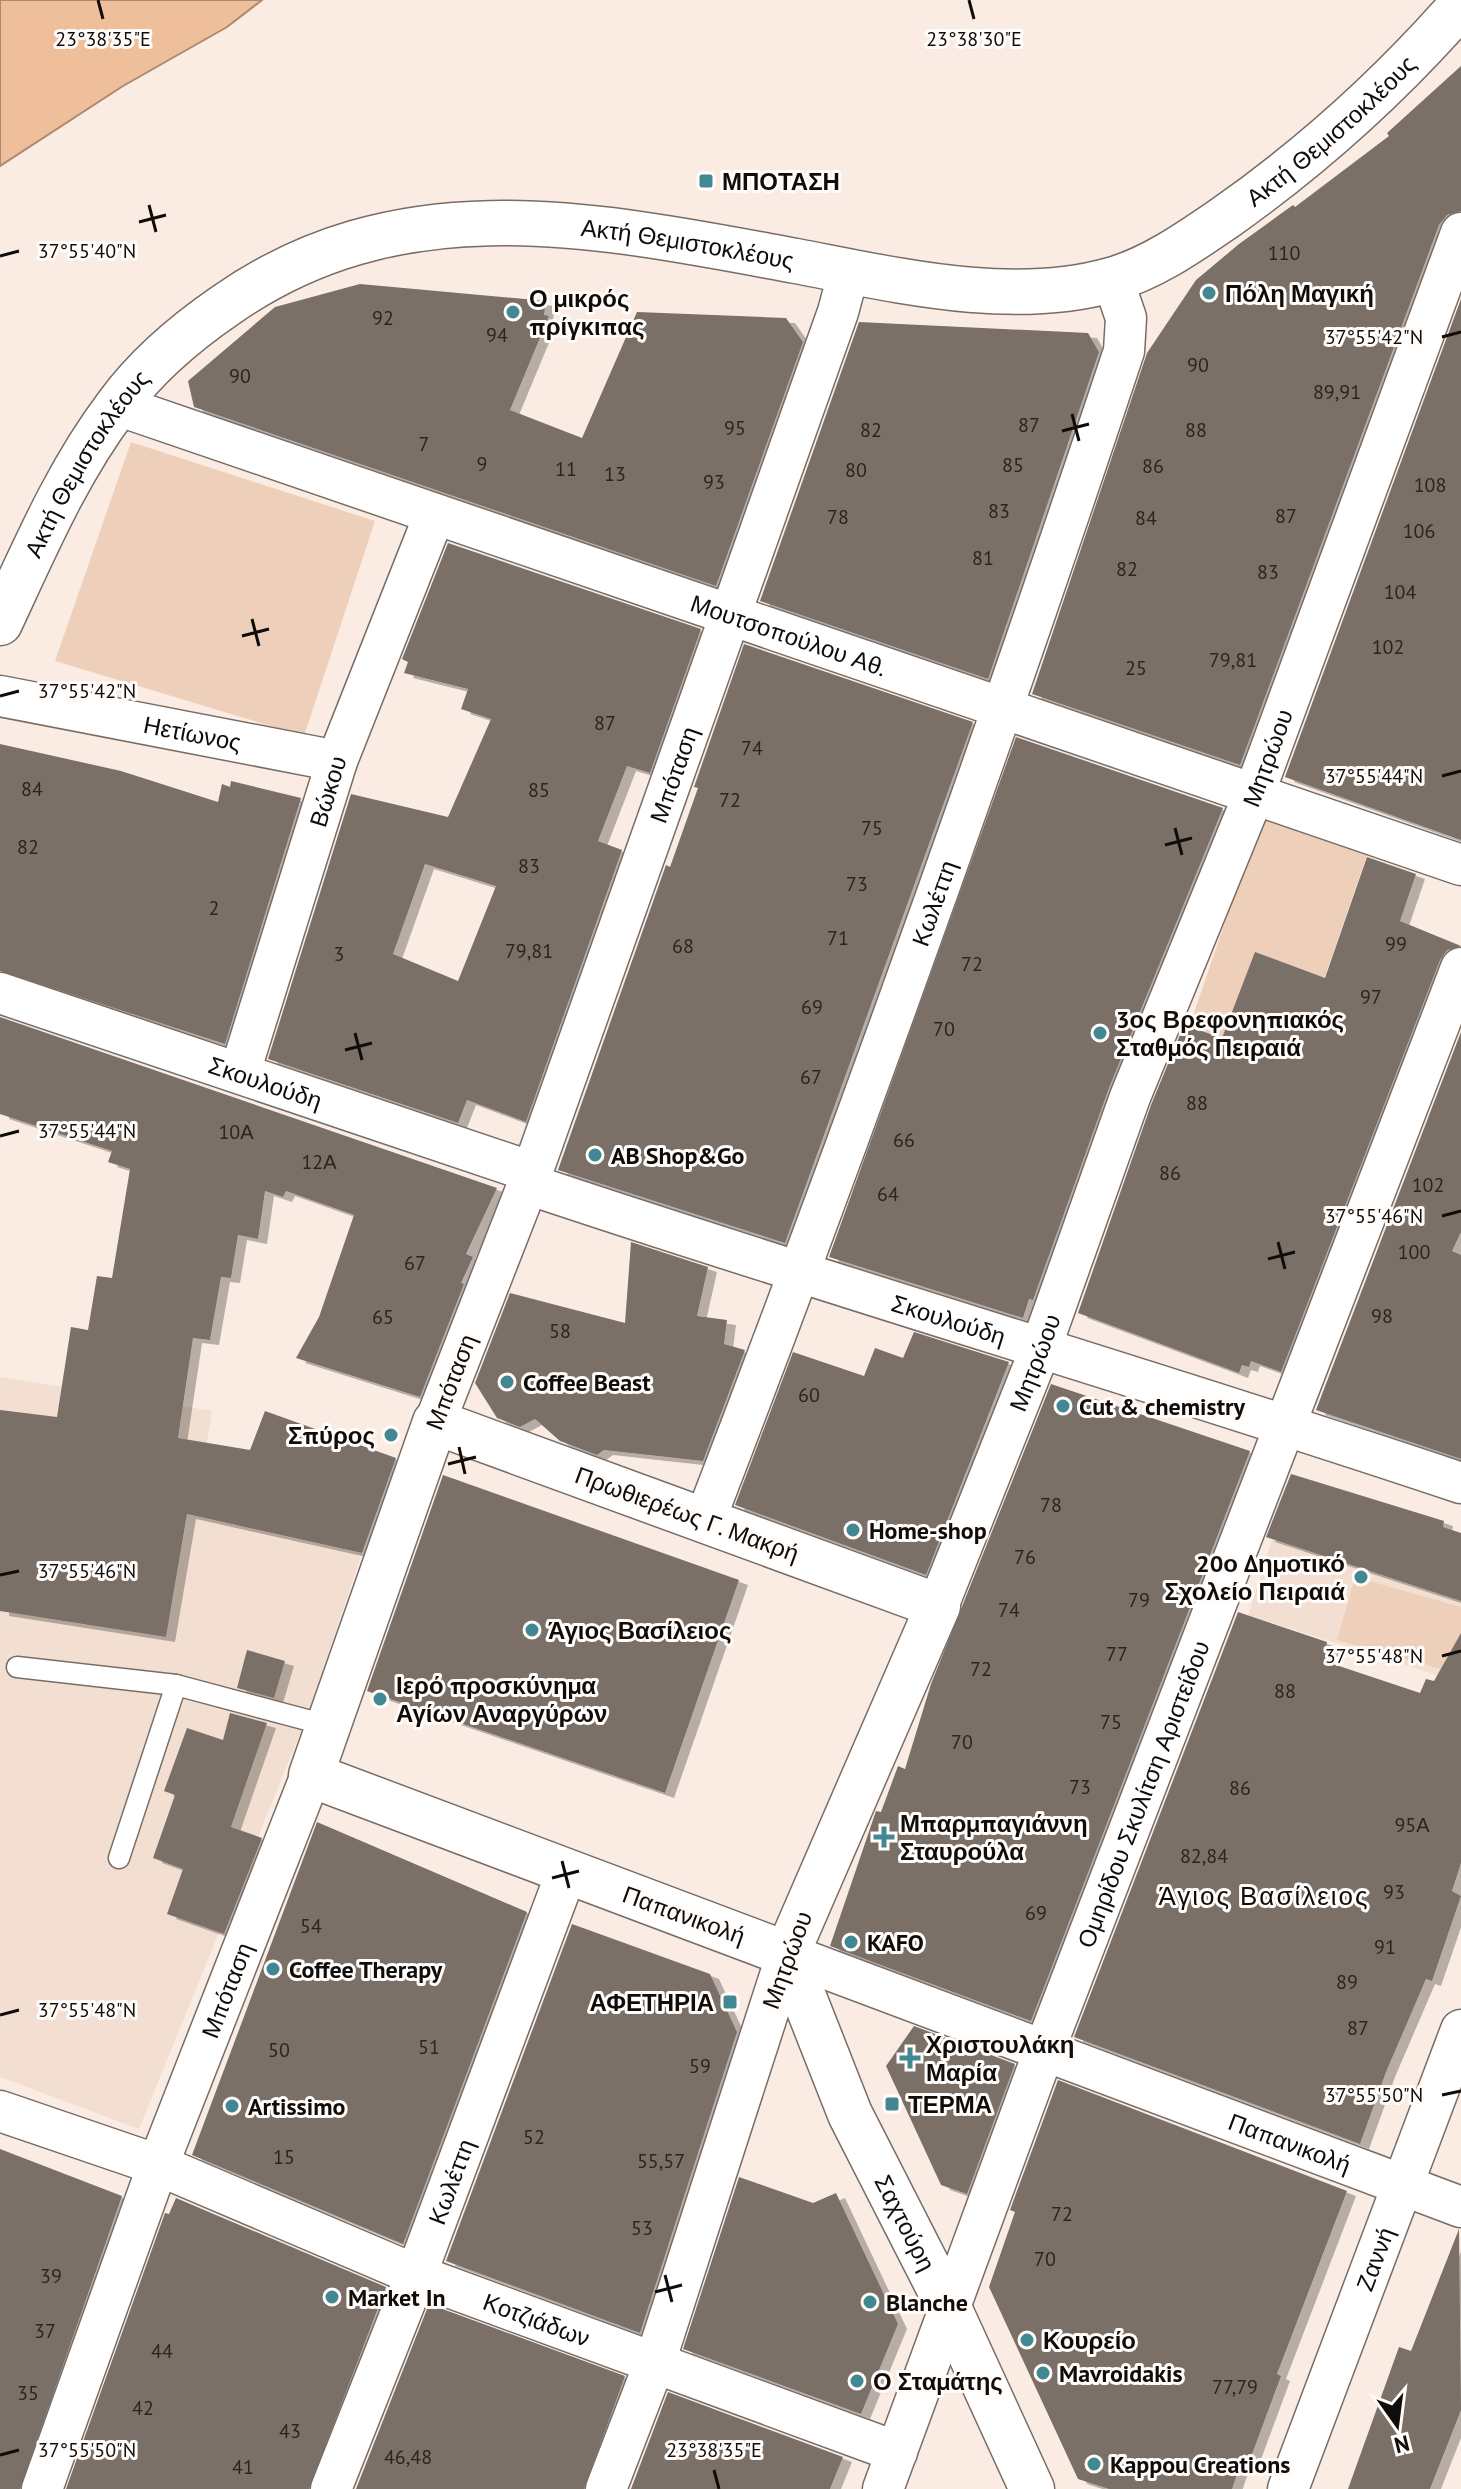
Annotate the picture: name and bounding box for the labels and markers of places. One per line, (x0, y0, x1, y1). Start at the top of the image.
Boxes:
place label: ΜΠΟΤΑΣΗ (722, 166, 840, 197)
marker: ΜΠΟΤΑΣΗ (697, 172, 715, 190)
place label: Πόλη Μαγική (1225, 278, 1374, 309)
place label: Ο μικρός πρίγκιπας (529, 283, 645, 342)
marker: Πόλη Μαγική (1200, 284, 1218, 302)
marker: Ο μικρός πρίγκιπας (504, 303, 522, 321)
place label: 3ος Βρεφονηπιακός Σταθμός Πειραιά (1116, 1004, 1344, 1063)
marker: 3ος Βρεφονηπιακός Σταθμός Πειραιά (1091, 1024, 1109, 1042)
place label: AB Shop&Go (611, 1140, 745, 1171)
marker: AB Shop&Go (586, 1146, 604, 1164)
place label: Coffee Beast (523, 1367, 651, 1398)
marker: Coffee Beast (498, 1373, 516, 1391)
place label: Cut & chemistry (1079, 1391, 1245, 1422)
marker: Cut & chemistry (1054, 1397, 1072, 1415)
place label: Σπύρος (288, 1420, 375, 1451)
marker: Σπύρος (382, 1426, 400, 1444)
place label: Home-shop (869, 1515, 987, 1546)
marker: Home-shop (844, 1521, 862, 1539)
place label: 20ο Δημοτικό Σχολείο Πειραιά (1164, 1548, 1345, 1607)
marker: 20ο Δημοτικό Σχολείο Πειραιά (1352, 1568, 1370, 1586)
place label: Άγιος Βασίλειος (548, 1615, 731, 1646)
marker: Άγιος Βασίλειος (523, 1621, 541, 1639)
place label: Ιερό προσκύνημα Αγίων Αναργύρων (396, 1670, 607, 1729)
marker: Ιερό προσκύνημα Αγίων Αναργύρων (371, 1690, 389, 1708)
place label: Μπαρμπαγιάννη Σταυρούλα (900, 1808, 1088, 1867)
marker: Μπαρμπαγιάννη Σταυρούλα (875, 1828, 893, 1846)
place label: KAFO (867, 1927, 924, 1958)
marker: KAFO (842, 1933, 860, 1951)
place label: Coffee Therapy (289, 1954, 443, 1985)
marker: Coffee Therapy (264, 1960, 282, 1978)
place label: ΑΦΕΤΗΡΙΑ (590, 1987, 714, 2018)
marker: ΑΦΕΤΗΡΙΑ (721, 1993, 739, 2011)
place label: Χριστουλάκη Μαρία (926, 2029, 1074, 2088)
marker: Χριστουλάκη Μαρία (901, 2049, 919, 2067)
place label: ΤΕΡΜΑ (908, 2089, 992, 2120)
place label: Artissimo (248, 2091, 346, 2122)
marker: ΤΕΡΜΑ (883, 2095, 901, 2113)
marker: Artissimo (223, 2097, 241, 2115)
place label: Market In (348, 2282, 446, 2313)
place label: Blanche (886, 2287, 968, 2318)
marker: Market In (323, 2288, 341, 2306)
marker: Blanche (861, 2293, 879, 2311)
place label: Κουρείο (1043, 2325, 1136, 2356)
marker: Κουρείο (1018, 2331, 1036, 2349)
place label: Mavroidakis (1059, 2358, 1183, 2389)
marker: Mavroidakis (1034, 2364, 1052, 2382)
place label: Ο Σταμάτης (873, 2366, 1003, 2397)
marker: Ο Σταμάτης (848, 2372, 866, 2390)
place label: Kappou Creations (1110, 2449, 1290, 2480)
marker: Kappou Creations (1085, 2455, 1103, 2473)

